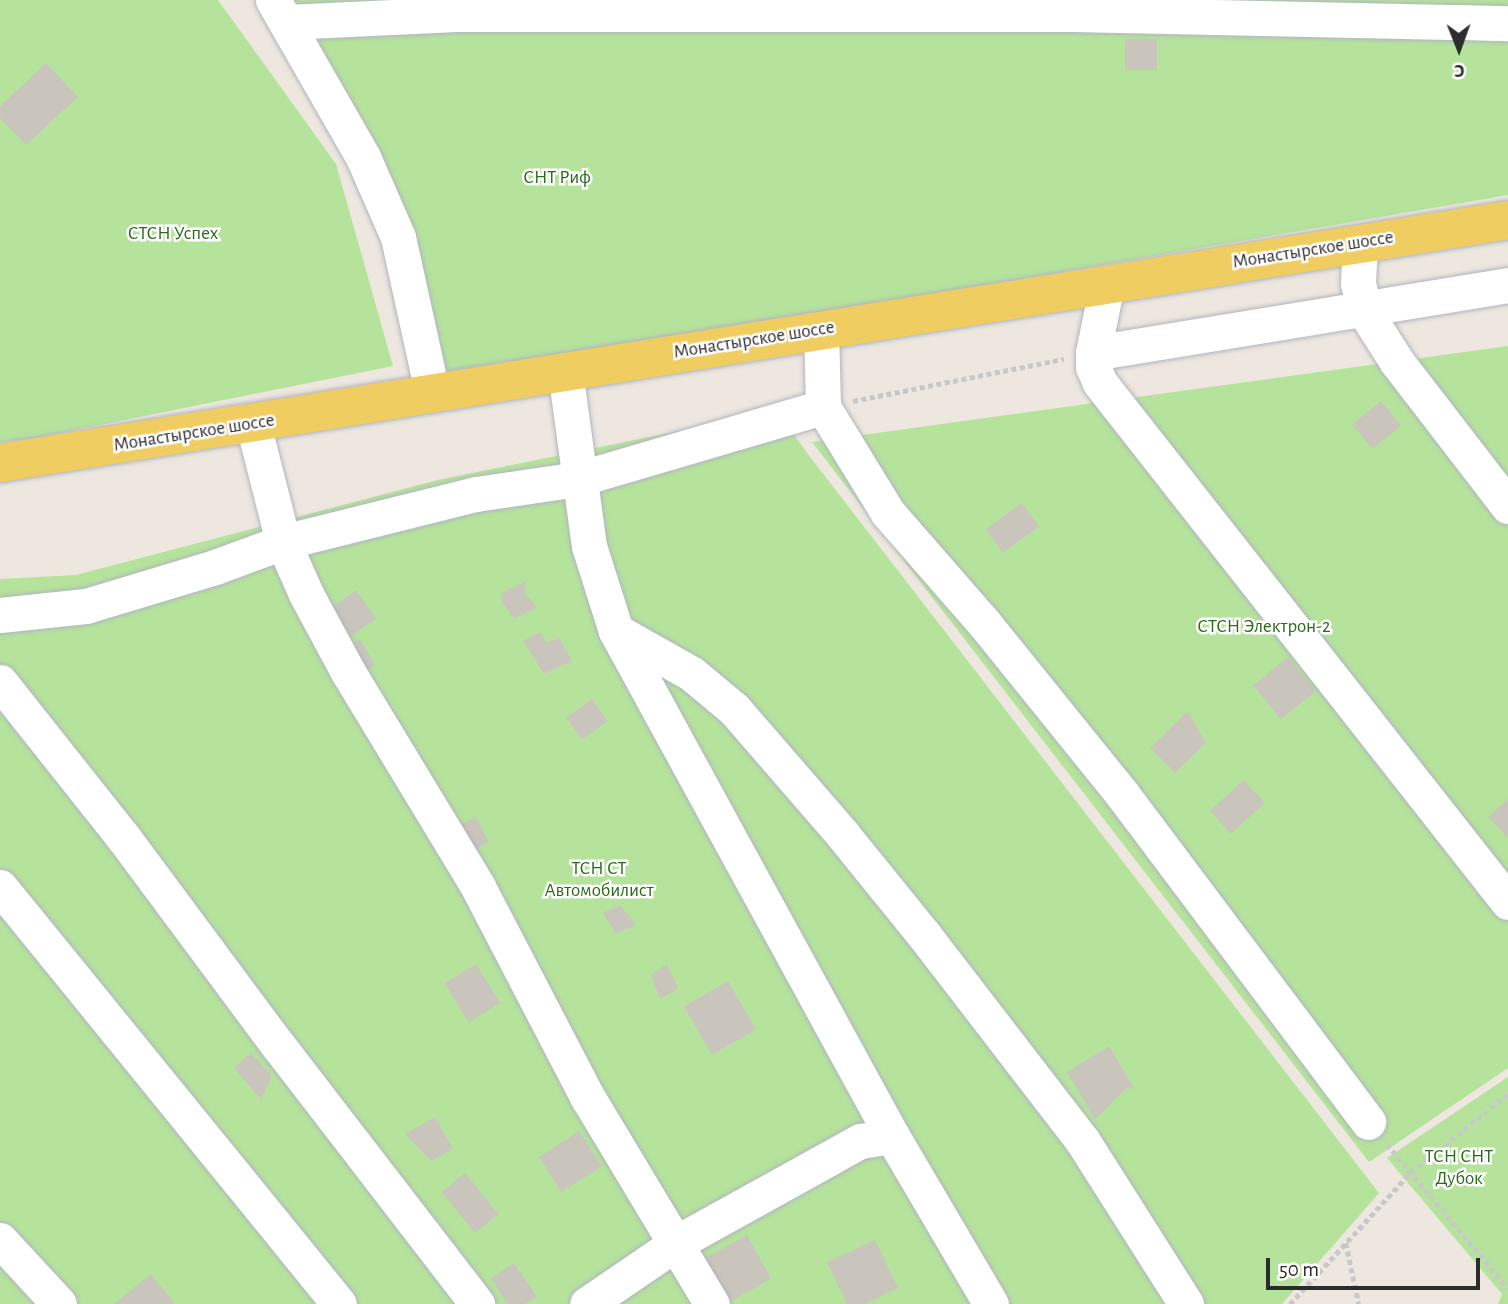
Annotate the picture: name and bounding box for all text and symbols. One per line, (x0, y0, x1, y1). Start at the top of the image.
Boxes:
north arrow (1424, 14, 1494, 84)
text: С (1454, 61, 1465, 80)
park label: СНТ Риф (523, 167, 591, 189)
park label: СТСН Успех (128, 223, 218, 245)
street label: Монастырское шоссе (1231, 226, 1395, 274)
street label: Монастырское шоссе (672, 316, 836, 364)
street label: Монастырское шоссе (112, 409, 276, 457)
park label: СТСН Электрон-2 (1197, 616, 1331, 638)
park label: ТСН СТ Автомобилист (545, 858, 653, 902)
park label: ТСН СНТ Дубок (1425, 1146, 1493, 1190)
scale bar (1270, 1244, 1484, 1288)
text: 50 m (1279, 1259, 1319, 1280)

